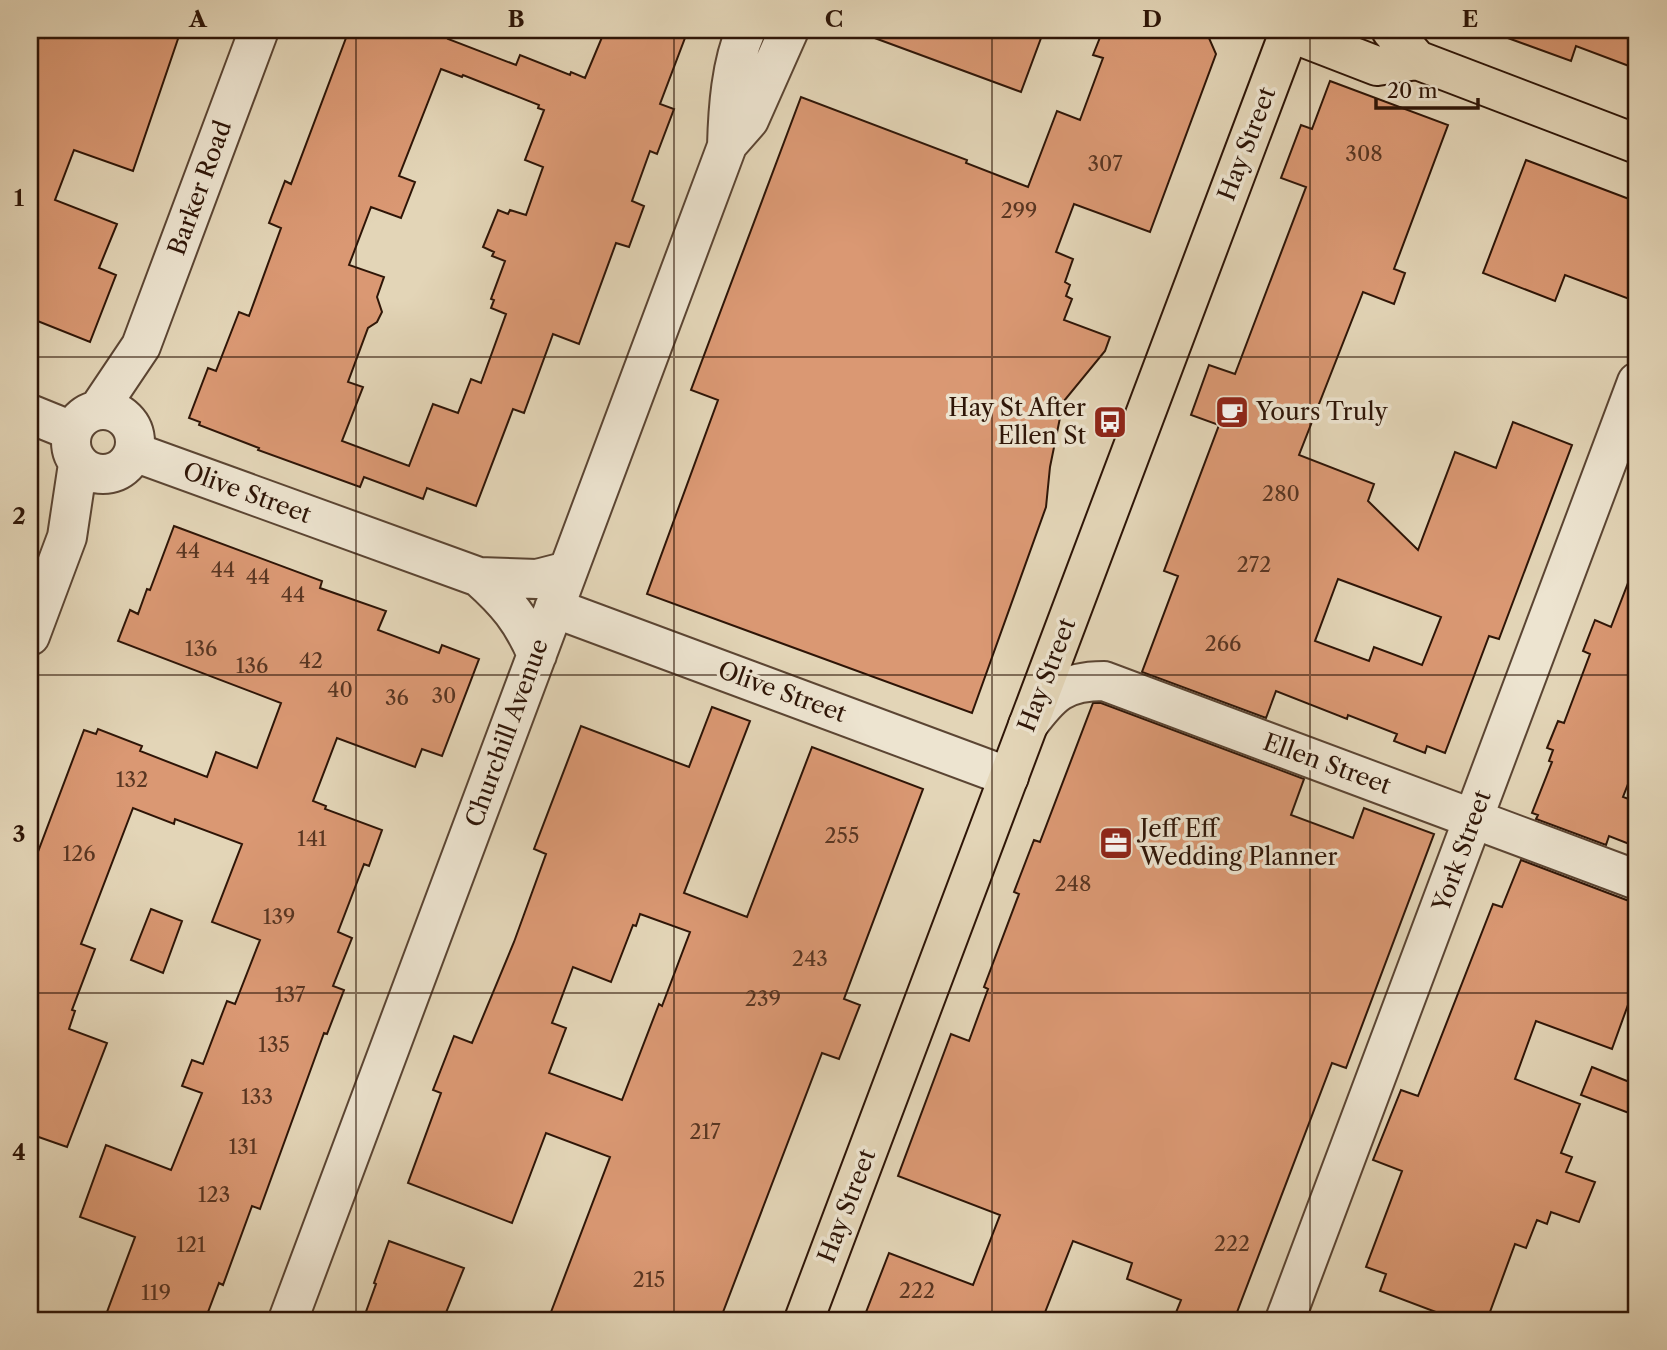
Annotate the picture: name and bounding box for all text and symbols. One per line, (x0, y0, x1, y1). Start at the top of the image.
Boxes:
text: A (188, 5, 208, 33)
text: B (507, 5, 525, 33)
text: C (825, 5, 843, 33)
text: D (1142, 5, 1162, 33)
text: E (1462, 5, 1478, 33)
scale bar (1376, 66, 1478, 110)
text: 20 m (1387, 78, 1438, 103)
street label: Hay Street (1212, 82, 1282, 205)
street label: Barker Road (162, 116, 237, 259)
house number: 308 (1345, 141, 1383, 166)
house number: 307 (1087, 151, 1123, 176)
text: 1 (14, 184, 25, 212)
house number: 299 (1001, 198, 1037, 223)
place label: Hay St After Ellen St (948, 393, 1087, 450)
cafe icon: Yours Truly (1213, 393, 1251, 431)
place label: Yours Truly (1255, 397, 1388, 426)
bus stop icon: Hay St After Ellen St (1091, 403, 1129, 441)
street label: Olive Street (179, 456, 316, 529)
house number: 280 (1262, 481, 1300, 506)
text: 2 (12, 502, 26, 530)
house number: 44 (176, 538, 200, 563)
house number: 272 (1237, 552, 1271, 577)
house number: 44 (211, 557, 235, 582)
house number: 44 (246, 564, 270, 589)
house number: 44 (281, 582, 305, 607)
street label: Hay Street (1012, 613, 1082, 736)
house number: 266 (1205, 631, 1241, 656)
street label: Churchill Avenue (459, 635, 554, 831)
house number: 136 (185, 636, 217, 661)
house number: 42 (299, 648, 323, 673)
house number: 136 (236, 653, 268, 678)
street label: Olive Street (714, 655, 851, 728)
house number: 40 (327, 677, 353, 702)
house number: 30 (432, 683, 456, 708)
house number: 36 (385, 685, 409, 710)
street label: Ellen Street (1259, 727, 1395, 800)
house number: 132 (116, 767, 148, 792)
street label: York Street (1426, 786, 1497, 916)
place label: Jeff Eff Wedding Planner (1136, 814, 1338, 871)
text: 3 (13, 820, 26, 848)
house number: 255 (825, 823, 859, 848)
office icon: Jeff Eff Wedding Planner (1097, 824, 1135, 862)
house number: 141 (297, 826, 327, 851)
house number: 126 (62, 841, 96, 866)
house number: 248 (1055, 871, 1091, 896)
house number: 139 (263, 904, 295, 929)
house number: 243 (792, 946, 828, 971)
house number: 137 (275, 982, 306, 1007)
house number: 239 (745, 986, 781, 1011)
house number: 135 (258, 1032, 290, 1057)
house number: 133 (241, 1084, 273, 1109)
house number: 217 (689, 1119, 721, 1144)
house number: 131 (228, 1134, 258, 1159)
text: 4 (12, 1138, 26, 1166)
street label: Hay Street (812, 1144, 882, 1267)
house number: 123 (198, 1182, 230, 1207)
house number: 222 (1214, 1231, 1250, 1256)
house number: 121 (176, 1232, 206, 1257)
house number: 215 (633, 1267, 665, 1292)
house number: 222 (899, 1278, 935, 1303)
house number: 119 (141, 1280, 171, 1305)

